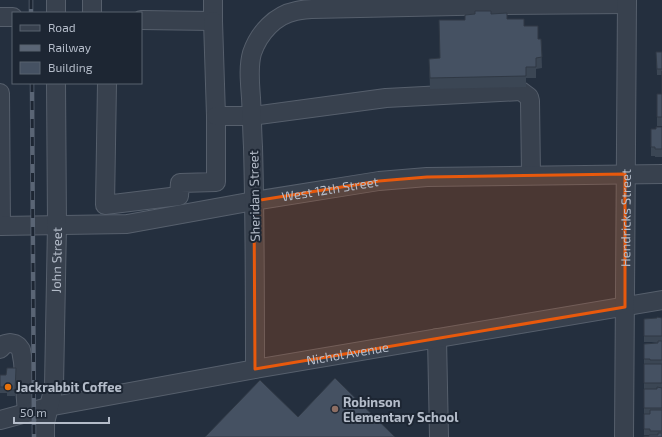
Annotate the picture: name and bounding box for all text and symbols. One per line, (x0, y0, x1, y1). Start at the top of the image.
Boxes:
legend (12, 12, 142, 84)
text: Road (48, 20, 76, 34)
text: Railway (48, 40, 92, 54)
text: Building (48, 60, 93, 74)
street label: Sheridan Street (245, 150, 263, 242)
street label: Hendricks Street (617, 169, 634, 267)
street label: West 12th Street (280, 173, 379, 204)
street label: John Street (48, 227, 65, 293)
street label: Nichol Avenue (305, 338, 390, 368)
place label: Jackrabbit Coffee (16, 379, 122, 395)
marker: Jackrabbit Coffee (3, 382, 13, 392)
place label: Robinson Elementary School (343, 394, 459, 425)
scale bar (14, 399, 109, 425)
marker: Robinson Elementary School (330, 404, 340, 414)
text: 50 m (20, 405, 47, 419)

